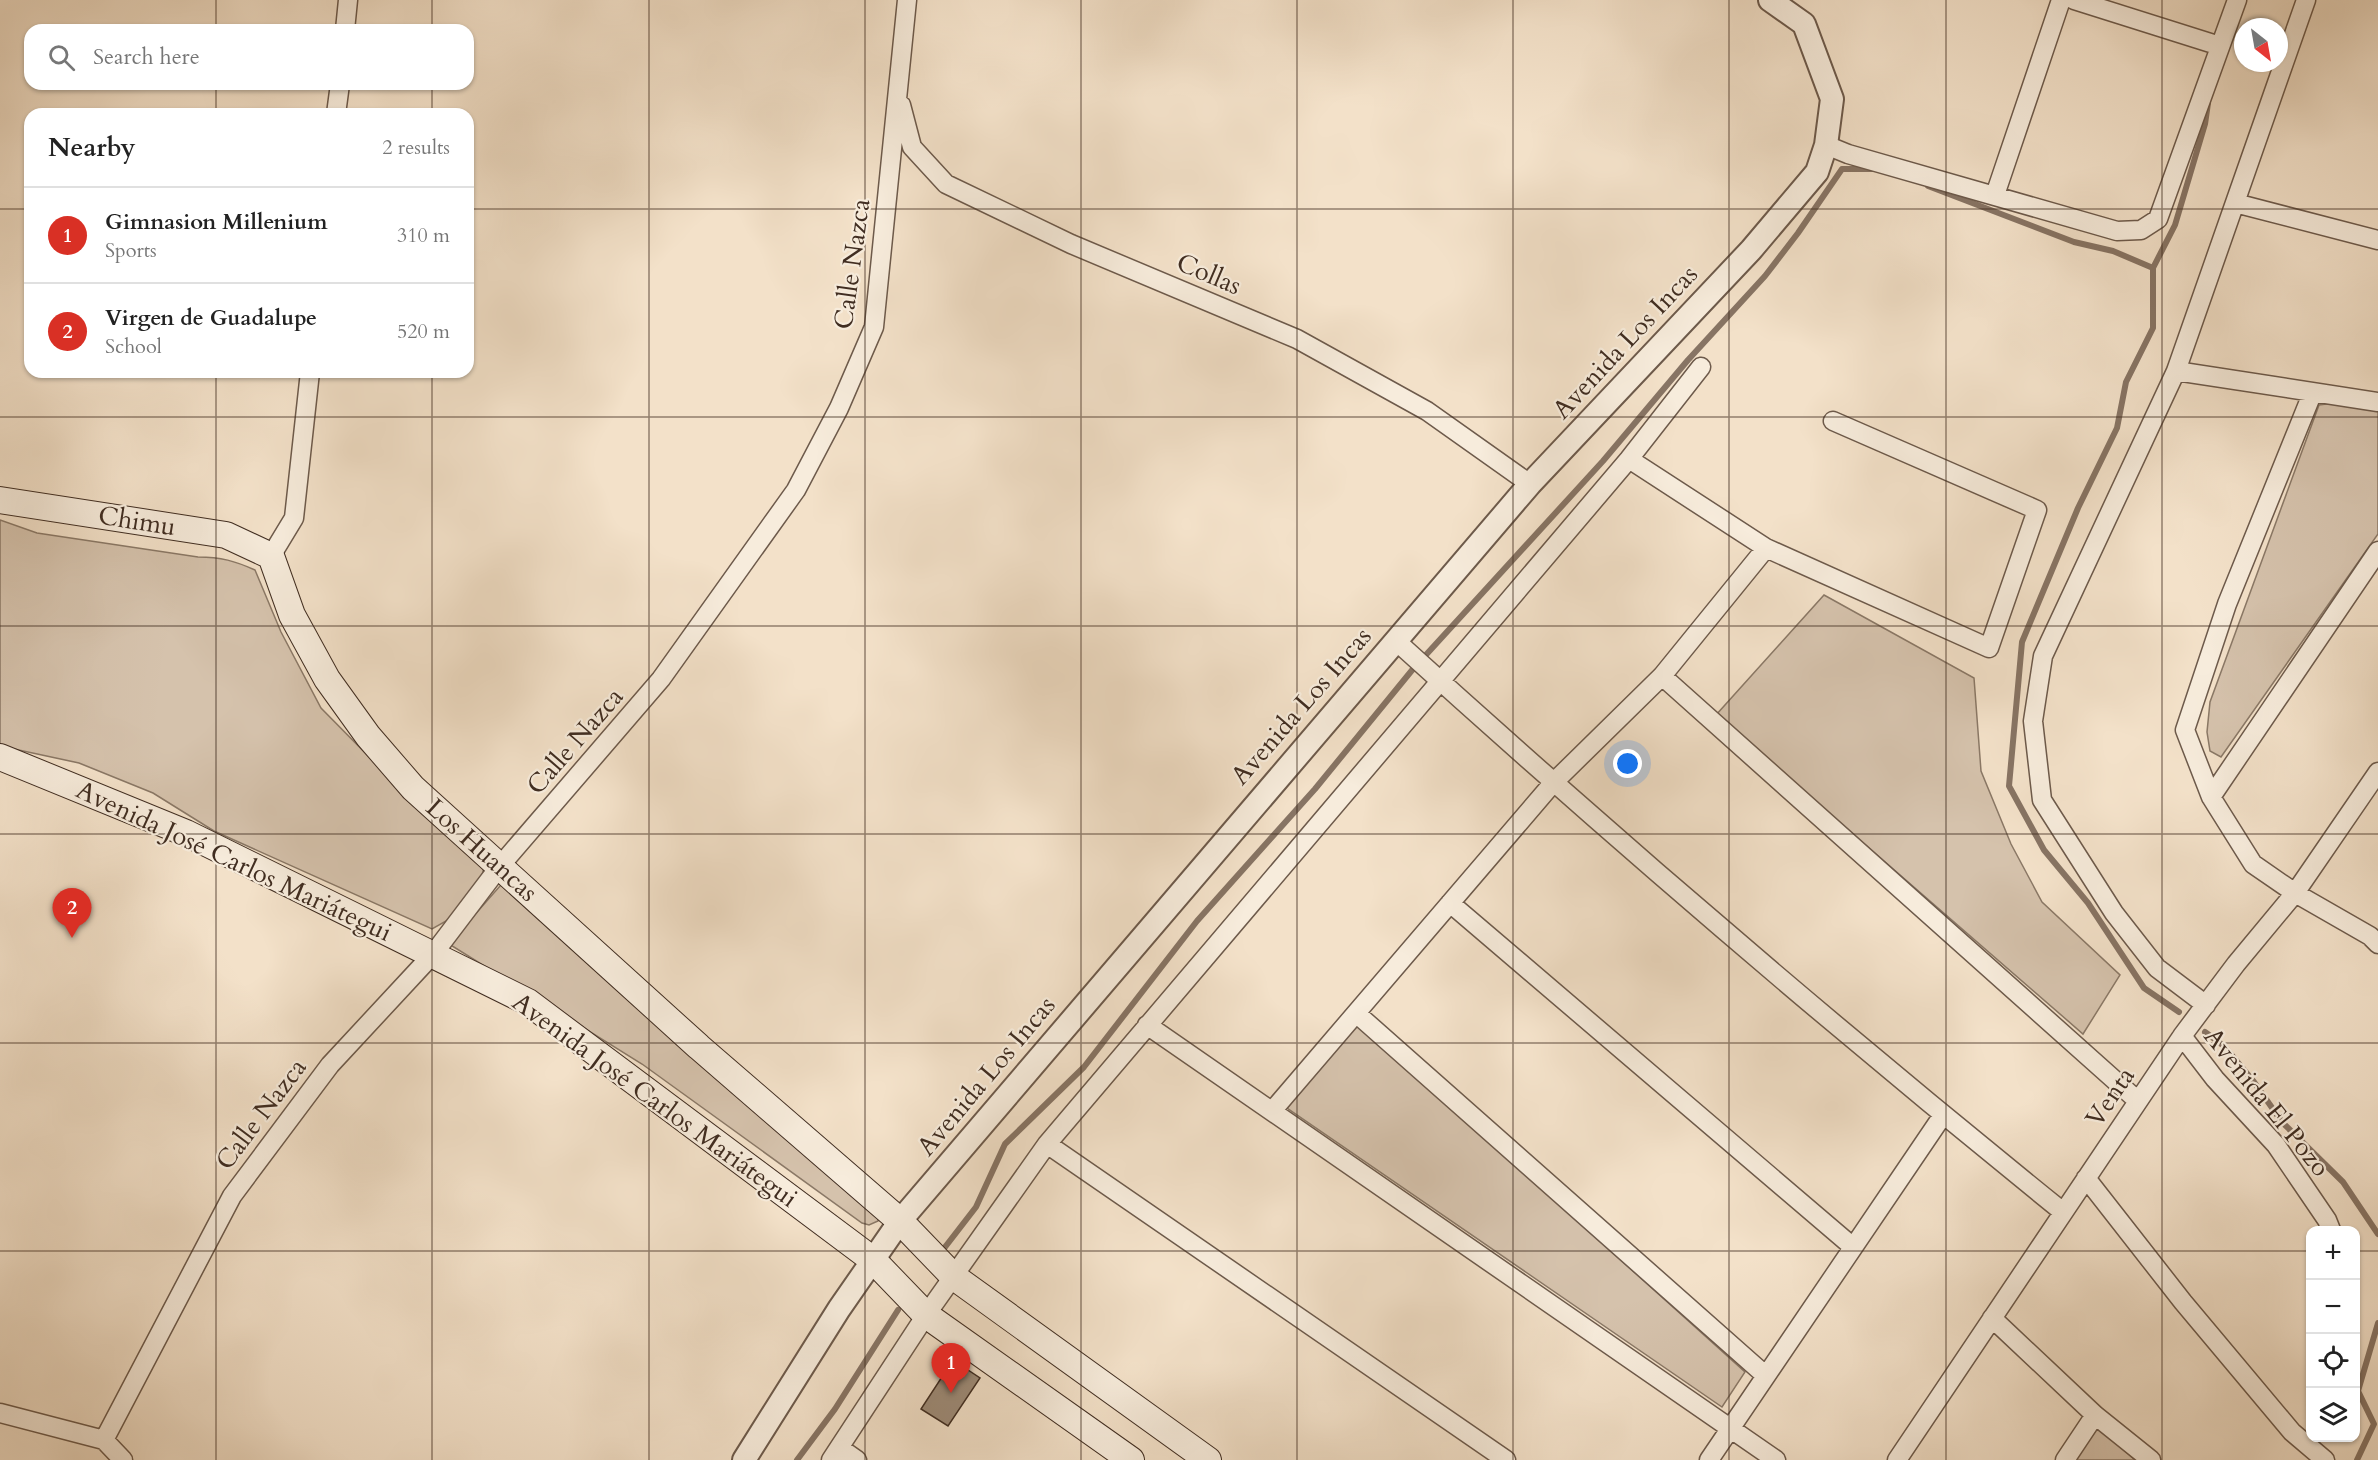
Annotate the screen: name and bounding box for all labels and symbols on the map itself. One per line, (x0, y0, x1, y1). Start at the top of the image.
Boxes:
north arrow (2234, 18, 2288, 72)
street label: Calle Nazca (826, 197, 878, 331)
street label: Collas (1171, 245, 1247, 303)
street label: Avenida Los Incas (1545, 257, 1705, 427)
street label: Chimu (96, 498, 178, 544)
street label: Avenida Los Incas (1223, 620, 1379, 792)
street label: Calle Nazca (519, 680, 631, 802)
your location (1613, 749, 1642, 778)
street label: Avenida José Carlos Mariátegui (70, 772, 398, 950)
street label: Los Huancas (419, 790, 545, 910)
pin: 2 (52, 888, 92, 938)
street label: Avenida José Carlos Mariátegui (505, 984, 805, 1216)
street label: Avenida Los Incas (909, 989, 1063, 1163)
street label: Avenida El Pozo (2196, 1020, 2338, 1184)
street label: Calle Nazca (208, 1051, 314, 1177)
street label: Venta (2077, 1060, 2143, 1134)
pin: 1 (932, 1344, 970, 1393)

